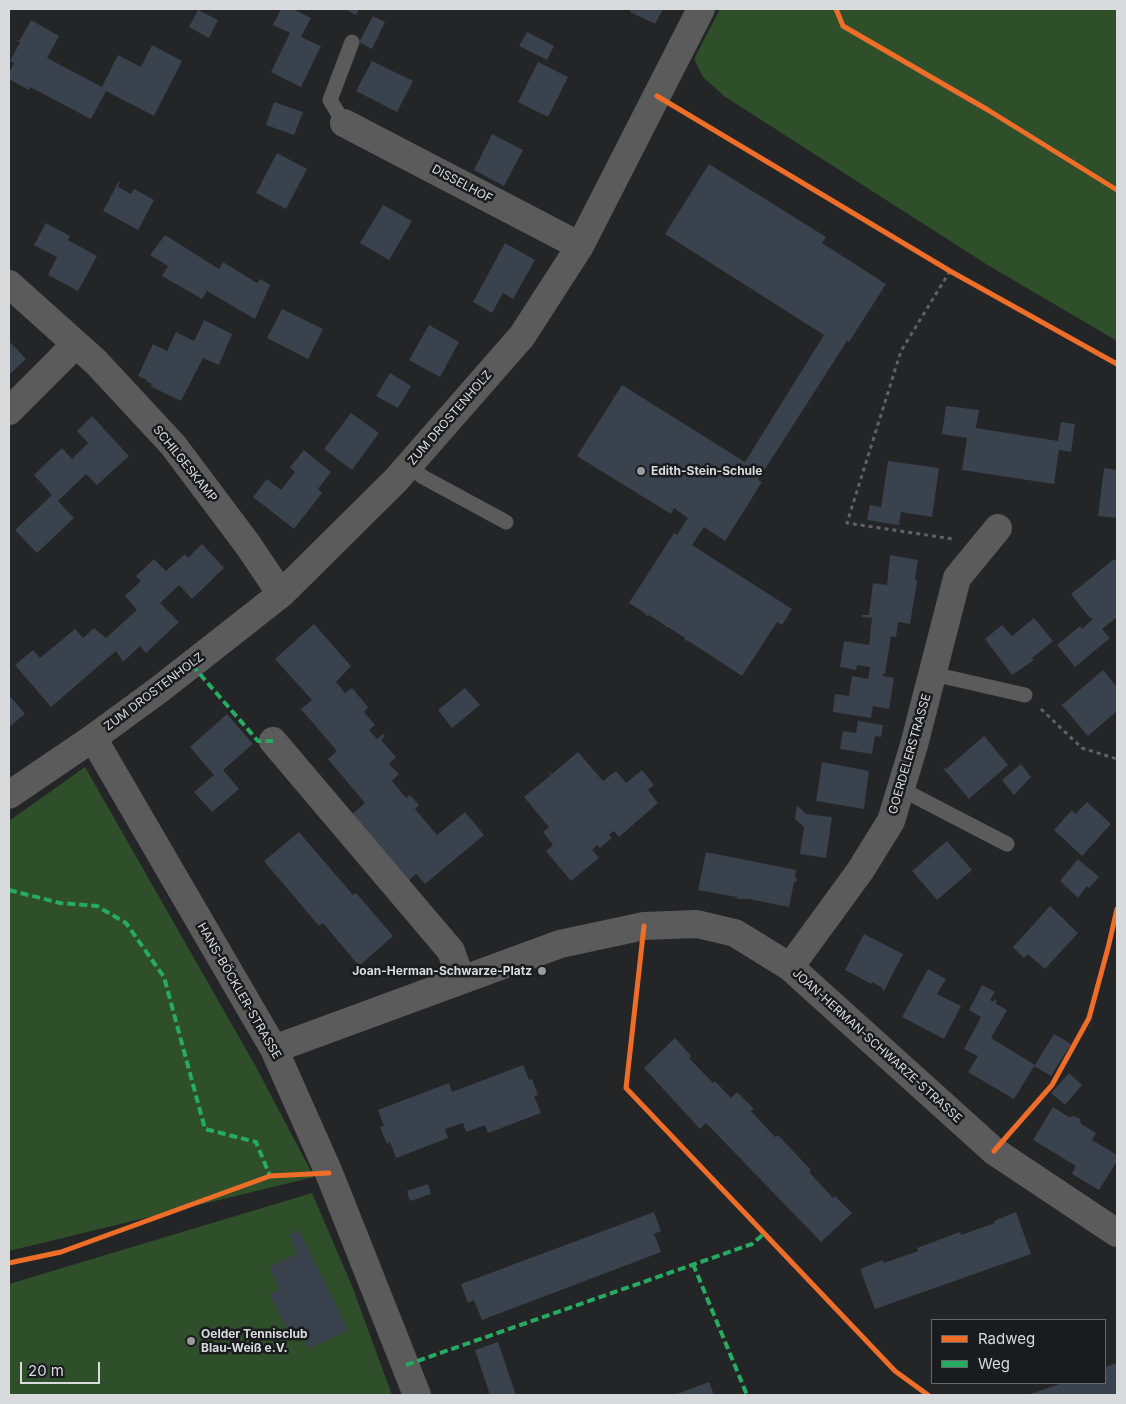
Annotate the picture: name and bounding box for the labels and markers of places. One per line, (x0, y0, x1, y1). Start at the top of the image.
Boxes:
place label: Edith-Stein-Schule (651, 464, 762, 478)
marker: Edith-Stein-Schule (635, 465, 647, 477)
place label: Joan-Herman-Schwarze-Platz (352, 964, 532, 978)
marker: Joan-Herman-Schwarze-Platz (536, 965, 548, 977)
place label: Oelder Tennisclub Blau-Weiß e.V. (201, 1327, 308, 1355)
marker: Oelder Tennisclub Blau-Weiß e.V. (185, 1335, 197, 1347)

